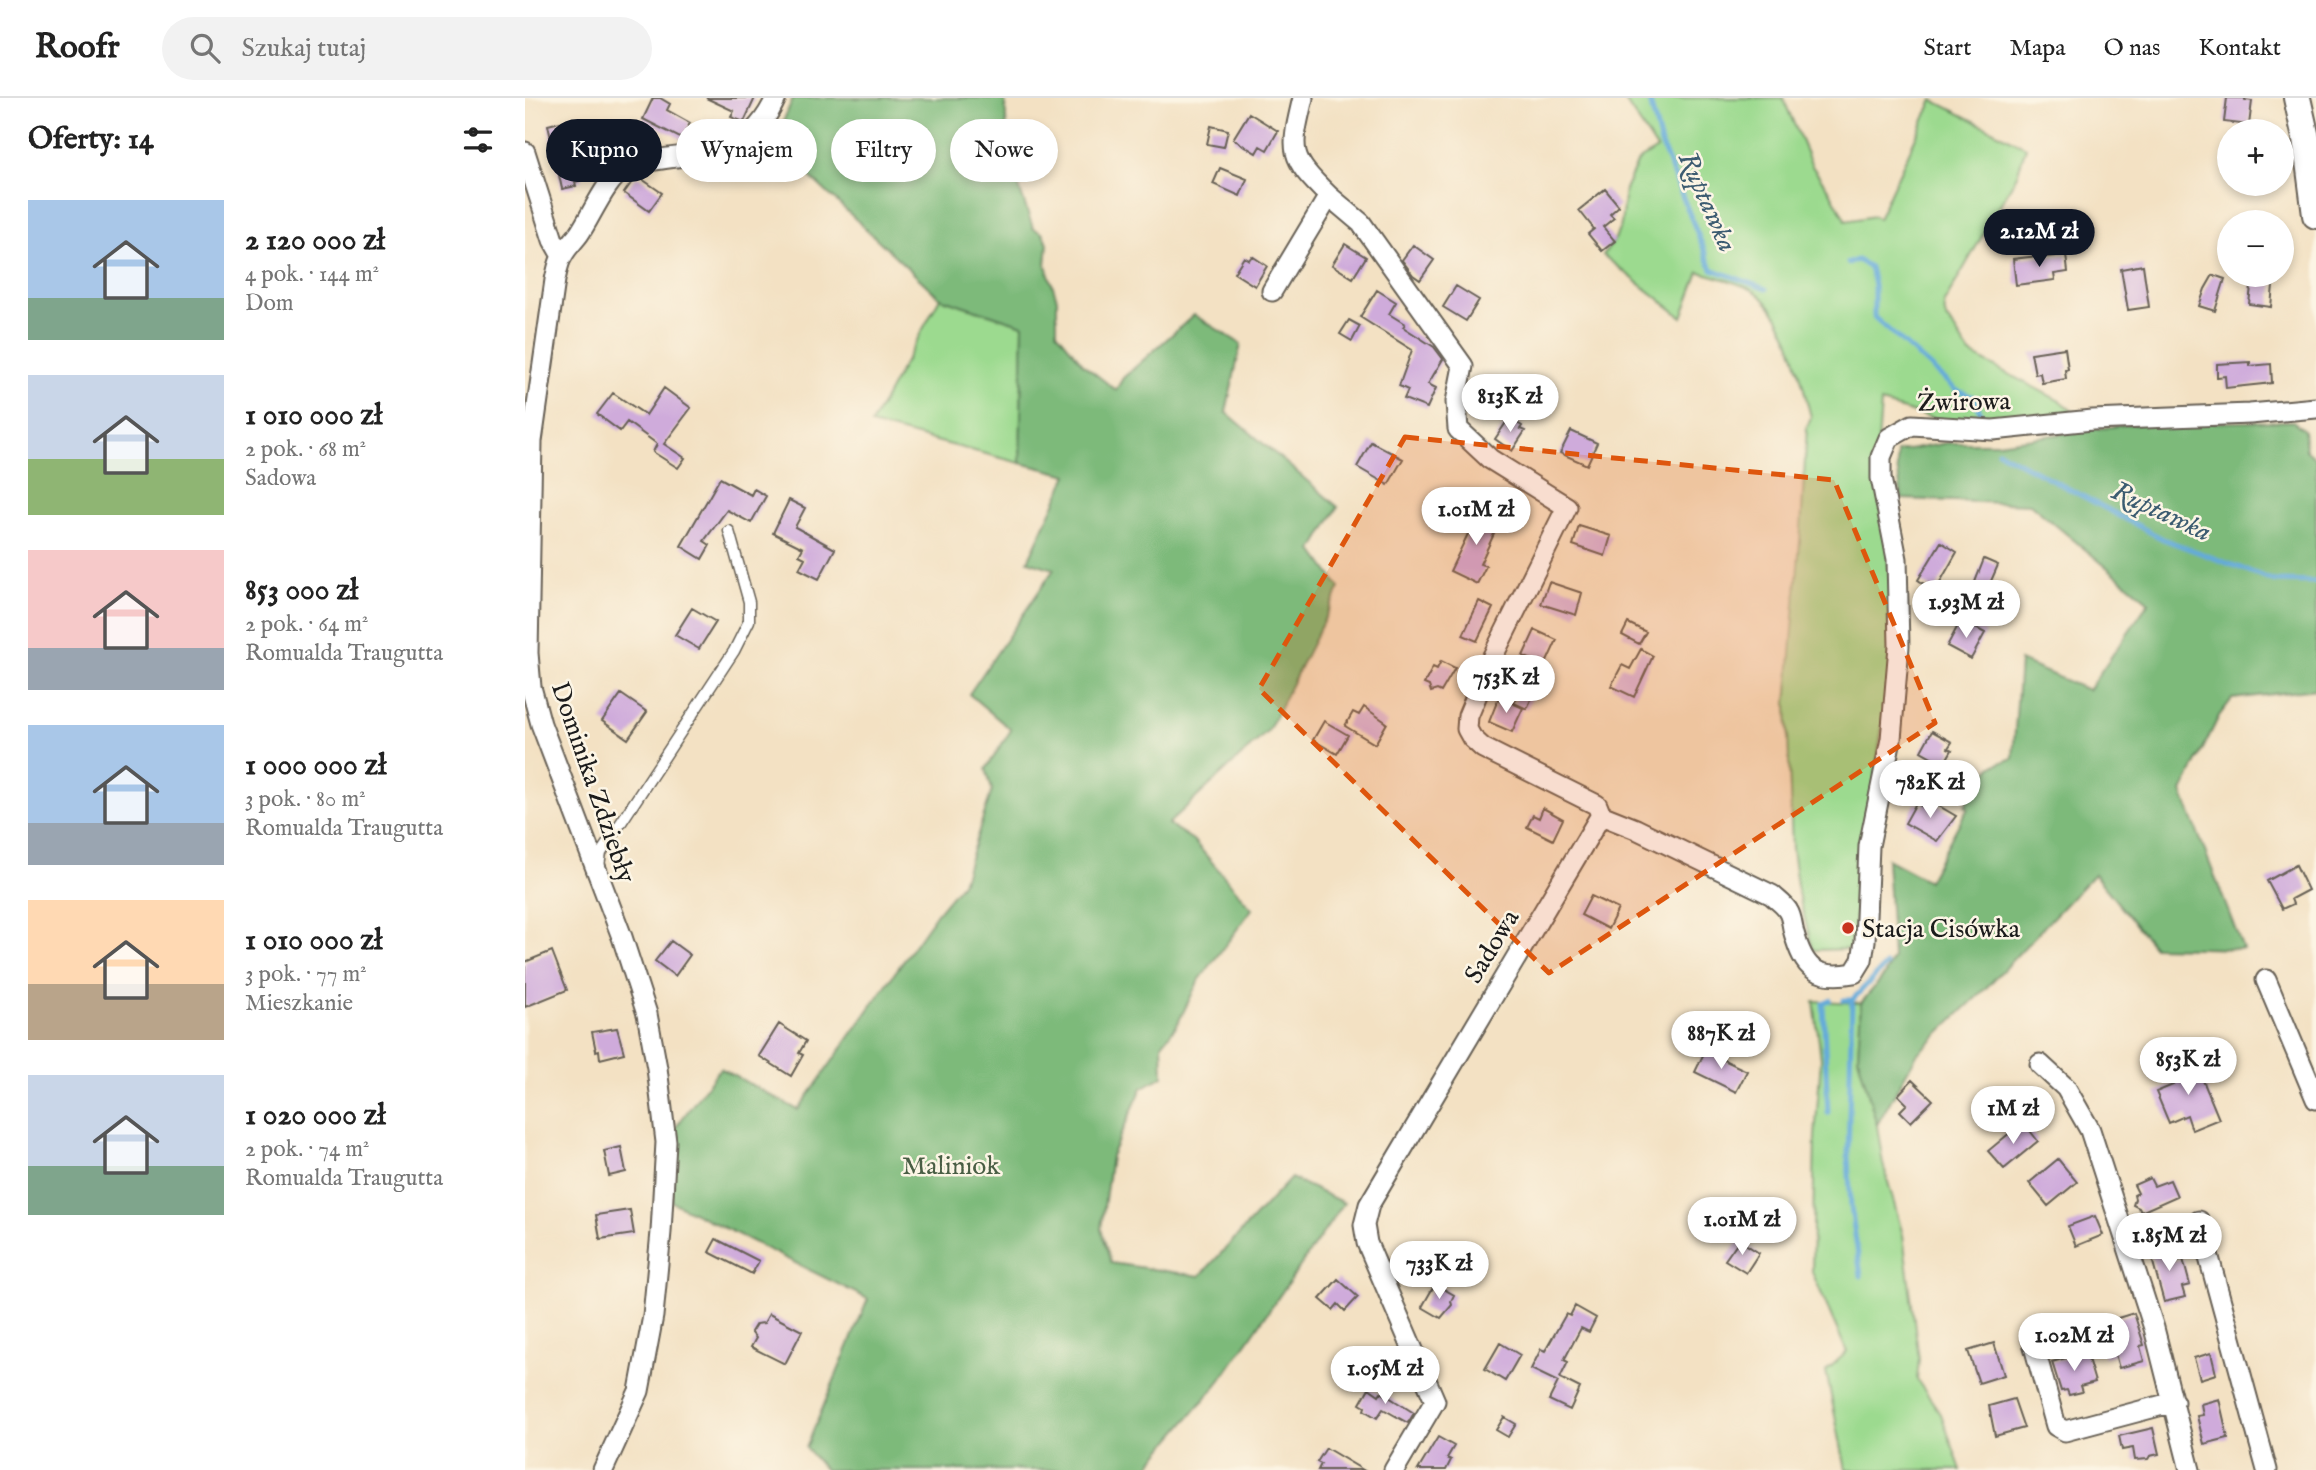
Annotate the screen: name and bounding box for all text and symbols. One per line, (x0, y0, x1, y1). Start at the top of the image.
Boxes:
search box (162, 17, 652, 80)
text: Roofr (35, 27, 120, 69)
icon: search (186, 29, 224, 67)
text: Szukaj tutaj (242, 32, 366, 65)
text: Start (1923, 33, 1971, 64)
text: Mapa (2009, 33, 2066, 64)
text: O nas (2104, 33, 2160, 64)
text: Kontakt (2198, 33, 2281, 64)
chip: Kupno (546, 119, 662, 182)
chip: Wynajem (676, 119, 817, 182)
chip: Filtry (831, 119, 936, 182)
chip: Nowe (950, 119, 1058, 182)
map controls (2217, 119, 2294, 287)
button: + (2217, 119, 2294, 196)
text: Oferty: 14 (28, 121, 154, 159)
icon: filters (459, 121, 497, 159)
water label: Ruptawka (1669, 146, 1744, 258)
pin: 2.12M zł (1967, 209, 2111, 269)
button: − (2217, 210, 2294, 287)
text: 2.12M zł (2000, 217, 2078, 246)
text: 2 120 000 zł (245, 222, 385, 260)
icon: home (84, 228, 168, 312)
text: 4 pok. · 144 m² (245, 260, 379, 289)
text: Dom (245, 289, 294, 318)
pin: 813K zł (1445, 374, 1575, 434)
text: 813K zł (1478, 382, 1542, 411)
street label: Żwirowa (1917, 385, 2012, 420)
text: 1 010 000 zł (245, 397, 382, 435)
icon: home (84, 403, 168, 487)
text: 2 pok. · 68 m² (245, 435, 366, 464)
text: Sadowa (245, 464, 316, 493)
water label: Ruptawka (2105, 474, 2216, 551)
pin: 1.01M zł (1404, 488, 1548, 547)
text: 1.01M zł (1438, 495, 1514, 524)
text: 853 000 zł (245, 572, 358, 610)
icon: home (84, 578, 168, 662)
pin: 1.93M zł (1894, 580, 2038, 640)
text: 1.93M zł (1928, 588, 2004, 617)
text: 2 pok. · 64 m² (245, 610, 368, 639)
text: Romualda Traugutta (245, 639, 443, 668)
pin: 753K zł (1441, 656, 1571, 715)
text: 753K zł (1473, 663, 1539, 692)
street label: Dominika Zdziebły (543, 678, 642, 887)
text: 1 000 000 zł (245, 747, 386, 785)
icon: home (84, 753, 168, 837)
pin: 782K zł (1865, 760, 1995, 820)
text: 782K zł (1895, 768, 1965, 797)
text: 3 pok. · 80 m² (245, 785, 366, 814)
text: Romualda Traugutta (245, 814, 443, 843)
street label: Sadowa (1457, 903, 1528, 990)
place label: Stacja Cisówka (1862, 913, 2021, 946)
marker: Stacja Cisówka (1840, 920, 1856, 936)
text: 1 010 000 zł (245, 922, 382, 960)
icon: home (84, 928, 168, 1012)
text: 3 pok. · 77 m² (245, 960, 367, 989)
text: Mieszkanie (245, 989, 353, 1018)
pin: 887K zł (1656, 1012, 1786, 1071)
text: 887K zł (1687, 1019, 1755, 1048)
pin: 853K zł (2123, 1038, 2253, 1097)
text: 853K zł (2156, 1045, 2220, 1074)
pin: 1M zł (1964, 1086, 2062, 1146)
text: 1M zł (1987, 1094, 2039, 1123)
text: 1 020 000 zł (245, 1097, 386, 1135)
icon: home (84, 1103, 168, 1187)
text: 2 pok. · 74 m² (245, 1135, 369, 1164)
park label: Maliniok (902, 1150, 1001, 1183)
text: Romualda Traugutta (245, 1164, 443, 1193)
pin: 1.01M zł (1670, 1198, 1814, 1257)
text: 1.01M zł (1704, 1205, 1780, 1234)
pin: 1.85M zł (2097, 1214, 2241, 1273)
text: 1.85M zł (2132, 1221, 2206, 1250)
pin: 733K zł (1374, 1242, 1504, 1301)
text: 733K zł (1406, 1249, 1472, 1278)
pin: 1.02M zł (2002, 1314, 2146, 1373)
text: 1.02M zł (2034, 1321, 2114, 1350)
pin: 1.05M zł (1313, 1346, 1457, 1406)
text: 1.05M zł (1347, 1354, 1423, 1383)

